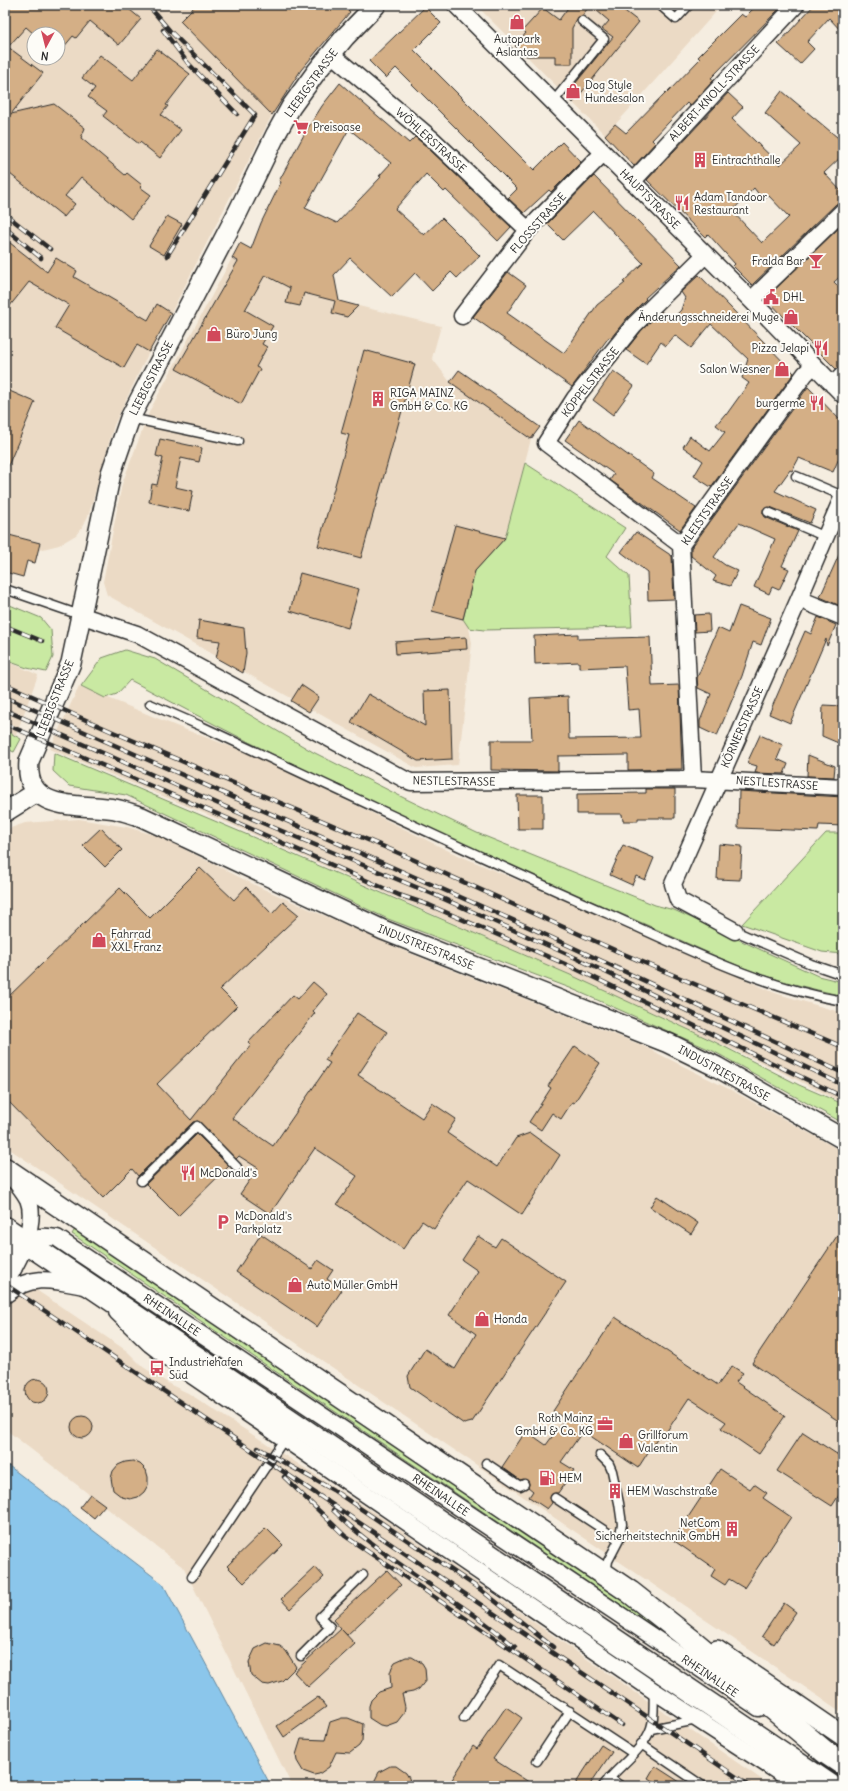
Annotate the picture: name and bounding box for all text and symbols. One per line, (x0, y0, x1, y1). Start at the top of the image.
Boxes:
shop icon: Autopark Aslantas (508, 13, 526, 31)
north arrow (26, 26, 66, 66)
place label: Autopark Aslantas (494, 32, 540, 59)
street label: ALBERT-KNOLL-STRASSE (666, 42, 762, 144)
street label: LIEBIGSTRASSE (281, 46, 341, 120)
text: N (40, 49, 49, 63)
place label: Dog Style Hundesalon (585, 78, 644, 105)
shop icon: Dog Style Hundesalon (564, 82, 582, 100)
street label: WÖHLERSTRASSE (393, 104, 470, 175)
supermarket icon: Preisoase (292, 118, 310, 136)
place label: Preisoase (313, 120, 361, 134)
building icon: Eintrachthalle (691, 151, 709, 169)
place label: Eintrachthalle (712, 153, 781, 167)
street label: HAUPTSTRASSE (617, 166, 683, 232)
street label: FLOSSSTRASSE (507, 190, 569, 256)
place label: Adam Tandoor Restaurant (694, 190, 768, 217)
restaurant icon: Adam Tandoor Restaurant (673, 194, 691, 212)
bar icon: Fralda Bar (807, 252, 825, 270)
place label: Fralda Bar (752, 254, 805, 268)
public building icon: DHL (762, 288, 780, 306)
place label: DHL (783, 290, 805, 304)
shop icon: Änderungsschneiderei Muge (782, 308, 800, 326)
place label: Änderungsschneiderei Muge (638, 309, 779, 324)
shop icon: Büro Jung (205, 325, 223, 343)
place label: Büro Jung (226, 327, 277, 341)
street label: LIEBIGSTRASSE (126, 338, 176, 418)
restaurant icon: Pizza Jelapi (812, 339, 830, 357)
place label: Pizza Jelapi (752, 341, 809, 355)
street label: KÖPPELSTRASSE (557, 343, 622, 420)
shop icon: Salon Wiesner (773, 360, 791, 378)
place label: Salon Wiesner (700, 362, 771, 376)
place label: RIGA MAINZ GmbH & Co. KG (390, 386, 468, 413)
building icon: RIGA MAINZ GmbH & Co. KG (369, 390, 387, 408)
restaurant icon: burgerme (808, 394, 826, 412)
place label: burgerme (756, 396, 805, 410)
street label: KLEISTSTRASSE (678, 474, 736, 548)
street label: LIEBIGSTRASSE (33, 658, 77, 738)
street label: KÖRNERSTRASSE (717, 684, 766, 770)
street label: NESTLESTRASSE (412, 773, 496, 789)
street label: NESTLESTRASSE (735, 773, 819, 793)
street label: INDUSTRIESTRASSE (376, 921, 476, 973)
place label: Fahrrad XXL Franz (111, 927, 161, 954)
shop icon: Fahrrad XXL Franz (90, 931, 108, 949)
street label: INDUSTRIESTRASSE (676, 1042, 772, 1104)
restaurant icon: McDonald's (179, 1164, 197, 1182)
place label: McDonald's (200, 1166, 257, 1180)
place label: McDonald's Parkplatz (235, 1209, 292, 1236)
parking icon: McDonald's Parkplatz (214, 1213, 232, 1231)
shop icon: Auto Müller GmbH (286, 1276, 304, 1294)
place label: Auto Müller GmbH (307, 1278, 398, 1292)
street label: RHEINALLEE (141, 1291, 203, 1339)
shop icon: Honda (473, 1310, 491, 1328)
place label: Honda (494, 1312, 527, 1326)
place label: Industriehafen Süd (169, 1355, 243, 1382)
bus stop icon: Industriehafen Süd (148, 1359, 166, 1377)
place label: Roth Mainz GmbH & Co. KG (515, 1411, 593, 1438)
office icon: Roth Mainz GmbH & Co. KG (596, 1415, 614, 1433)
place label: Grillforum Valentin (638, 1428, 688, 1455)
shop icon: Grillforum Valentin (617, 1432, 635, 1450)
fuel station icon: HEM (538, 1469, 556, 1487)
street label: RHEINALLEE (410, 1471, 472, 1519)
place label: HEM (559, 1471, 582, 1485)
building icon: HEM Waschstraße (606, 1482, 624, 1500)
place label: HEM Waschstraße (627, 1484, 717, 1498)
place label: NetCom Sicherheitstechnik GmbH (596, 1516, 720, 1543)
building icon: NetCom Sicherheitstechnik GmbH (723, 1520, 741, 1538)
street label: RHEINALLEE (679, 1652, 741, 1700)

